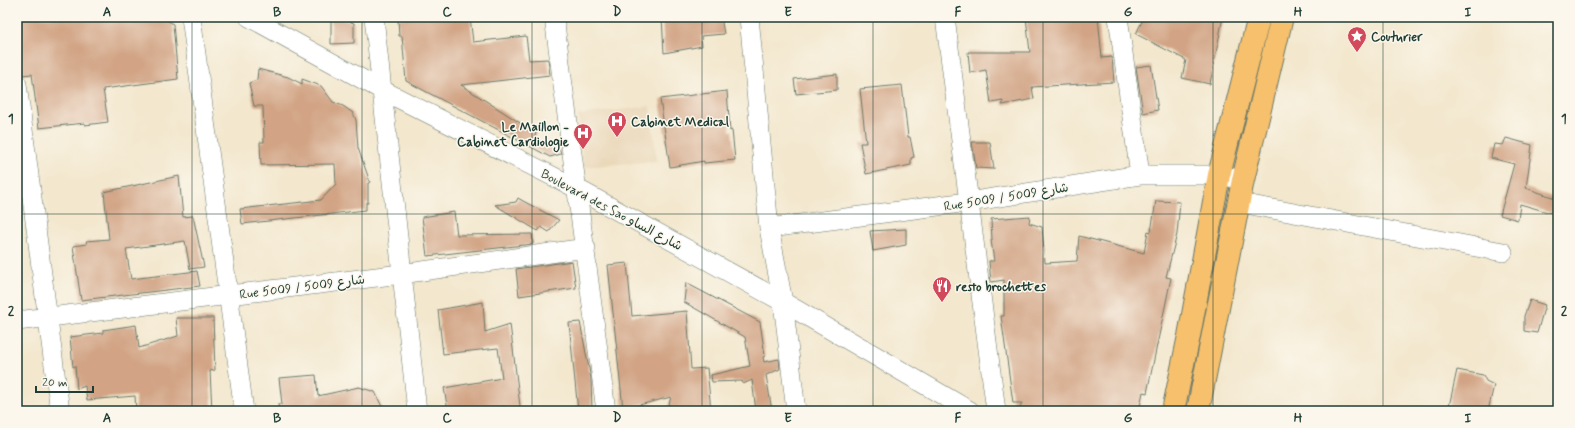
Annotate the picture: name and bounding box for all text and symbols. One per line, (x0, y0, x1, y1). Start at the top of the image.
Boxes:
text: A (103, 4, 111, 21)
text: B (273, 4, 282, 21)
text: C (442, 4, 452, 21)
text: D (613, 4, 622, 21)
text: E (784, 4, 792, 21)
text: F (955, 4, 962, 21)
text: G (1124, 4, 1133, 21)
text: H (1294, 4, 1303, 21)
text: I (1465, 4, 1472, 21)
place icon: Couturier (1346, 25, 1368, 53)
place label: Couturier (1371, 29, 1423, 46)
hospital icon: Cabinet Medical (606, 110, 628, 138)
text: 1 (8, 111, 14, 128)
text: 1 (1561, 111, 1567, 128)
place label: Cabinet Medical (631, 114, 730, 131)
place label: Le Maillon - Cabinet Cardiologie (457, 119, 569, 153)
hospital icon: Le Maillon - Cabinet Cardiologie (572, 122, 594, 150)
street label: Boulevard des Sao شارع الساو (538, 166, 685, 255)
street label: Rue 5009 / شارع 5009 (943, 179, 1070, 216)
street label: Rue 5009 / شارع 5009 (239, 271, 366, 304)
restaurant icon: resto brochettes (931, 275, 953, 303)
place label: resto brochettes (956, 279, 1046, 296)
text: 2 (8, 303, 15, 320)
text: 2 (1561, 303, 1568, 320)
scale bar (36, 368, 93, 394)
text: 20 m (42, 375, 68, 391)
text: A (103, 410, 111, 427)
text: B (273, 410, 282, 427)
text: C (442, 410, 452, 427)
text: D (613, 410, 622, 427)
text: E (784, 410, 792, 427)
text: F (955, 410, 962, 427)
text: G (1124, 410, 1133, 427)
text: H (1294, 410, 1303, 427)
text: I (1465, 410, 1472, 427)

